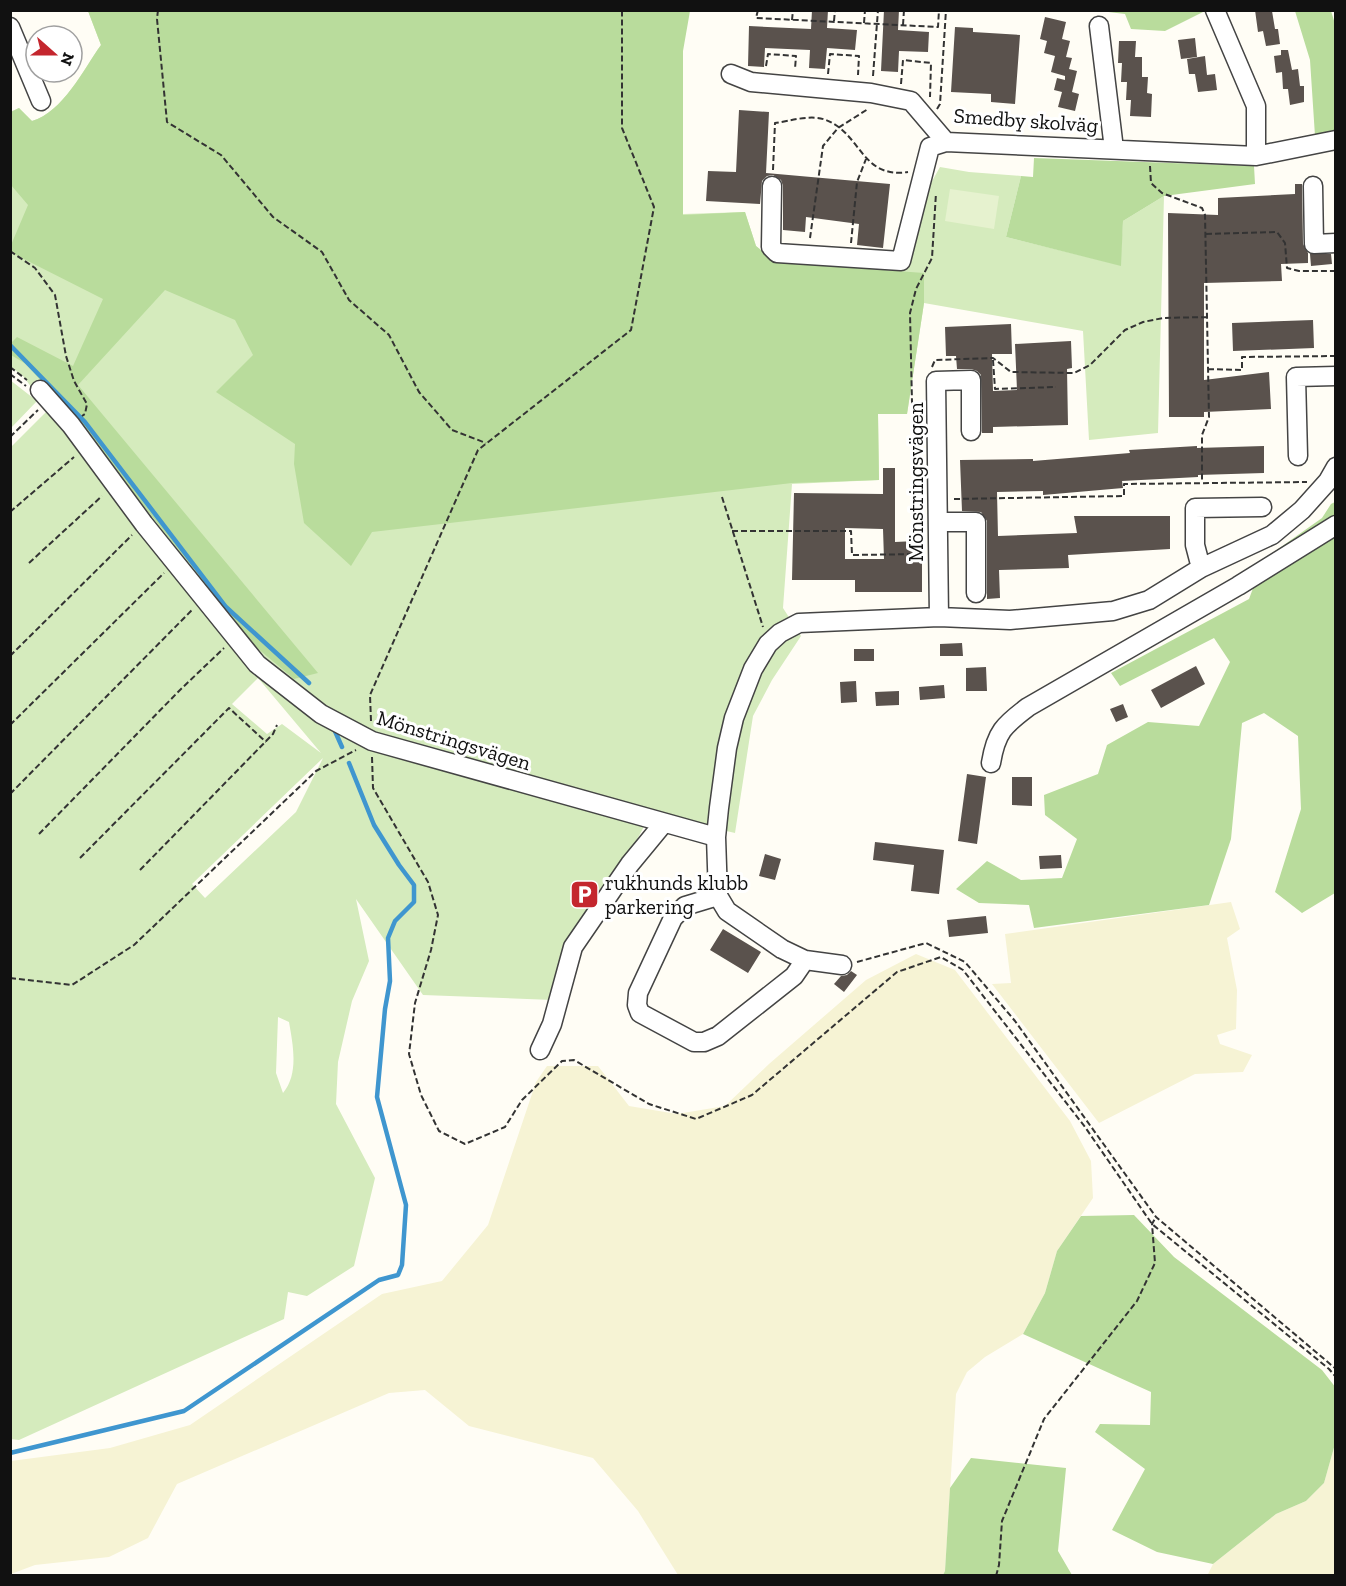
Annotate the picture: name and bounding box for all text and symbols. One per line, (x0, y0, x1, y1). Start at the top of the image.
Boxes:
north arrow (24, 24, 84, 84)
text: N (56, 50, 79, 68)
street label: Smedby skolväg (953, 102, 1100, 138)
street label: Mönstringsvägen (903, 402, 928, 562)
street label: Mönstringsvägen (374, 705, 534, 775)
place label: rukhunds klubb parkering (605, 870, 748, 919)
parking icon: rukhunds klubb parkering (568, 878, 600, 910)

